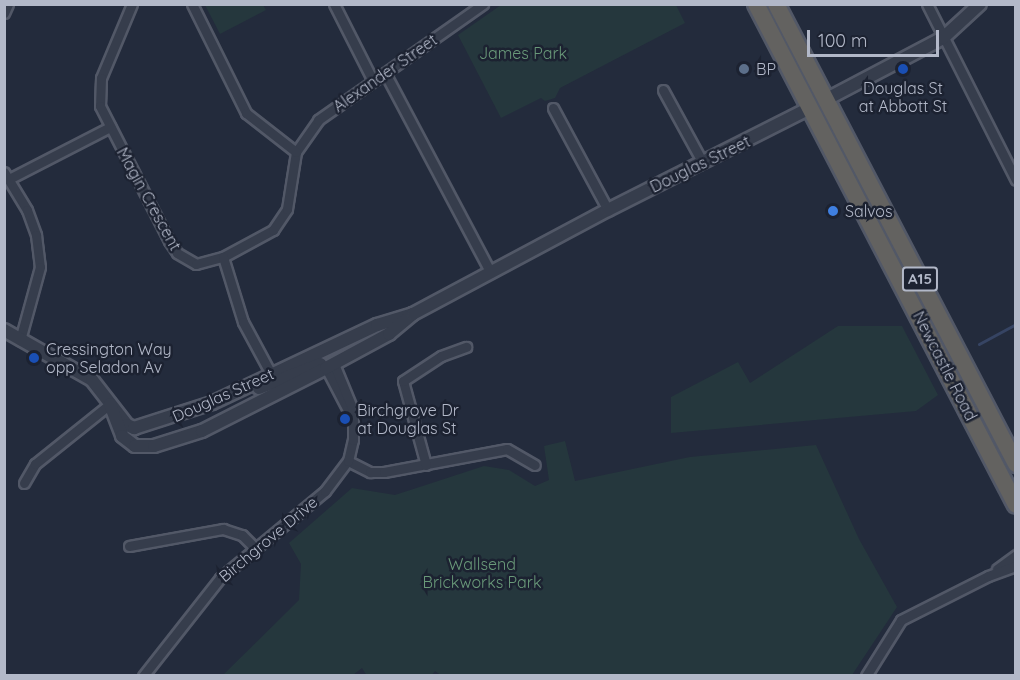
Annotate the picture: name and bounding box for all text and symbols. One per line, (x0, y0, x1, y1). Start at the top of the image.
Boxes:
scale bar (810, 18, 942, 56)
text: 100 m (818, 29, 867, 52)
street label: Alexander Street (329, 30, 441, 116)
park label: James Park (479, 43, 567, 63)
place label: BP (756, 59, 776, 79)
marker: BP (737, 62, 751, 76)
marker: Douglas St at Abbott St (896, 62, 910, 76)
place label: Douglas St at Abbott St (859, 78, 947, 116)
street label: Douglas Street (647, 131, 753, 197)
street label: Magin Crescent (113, 144, 185, 254)
place label: Salvos (845, 201, 893, 221)
marker: Salvos (826, 204, 840, 218)
road number: A15 (900, 267, 940, 291)
street label: Newcastle Road (909, 308, 981, 424)
place label: Cressington Way opp Seladon Av (46, 339, 172, 377)
marker: Cressington Way opp Seladon Av (27, 351, 41, 365)
street label: Douglas Street (169, 364, 277, 426)
place label: Birchgrove Dr at Douglas St (357, 400, 459, 438)
marker: Birchgrove Dr at Douglas St (338, 412, 352, 426)
street label: Birchgrove Drive (215, 492, 321, 586)
park label: Wallsend Brickworks Park (423, 554, 541, 592)

